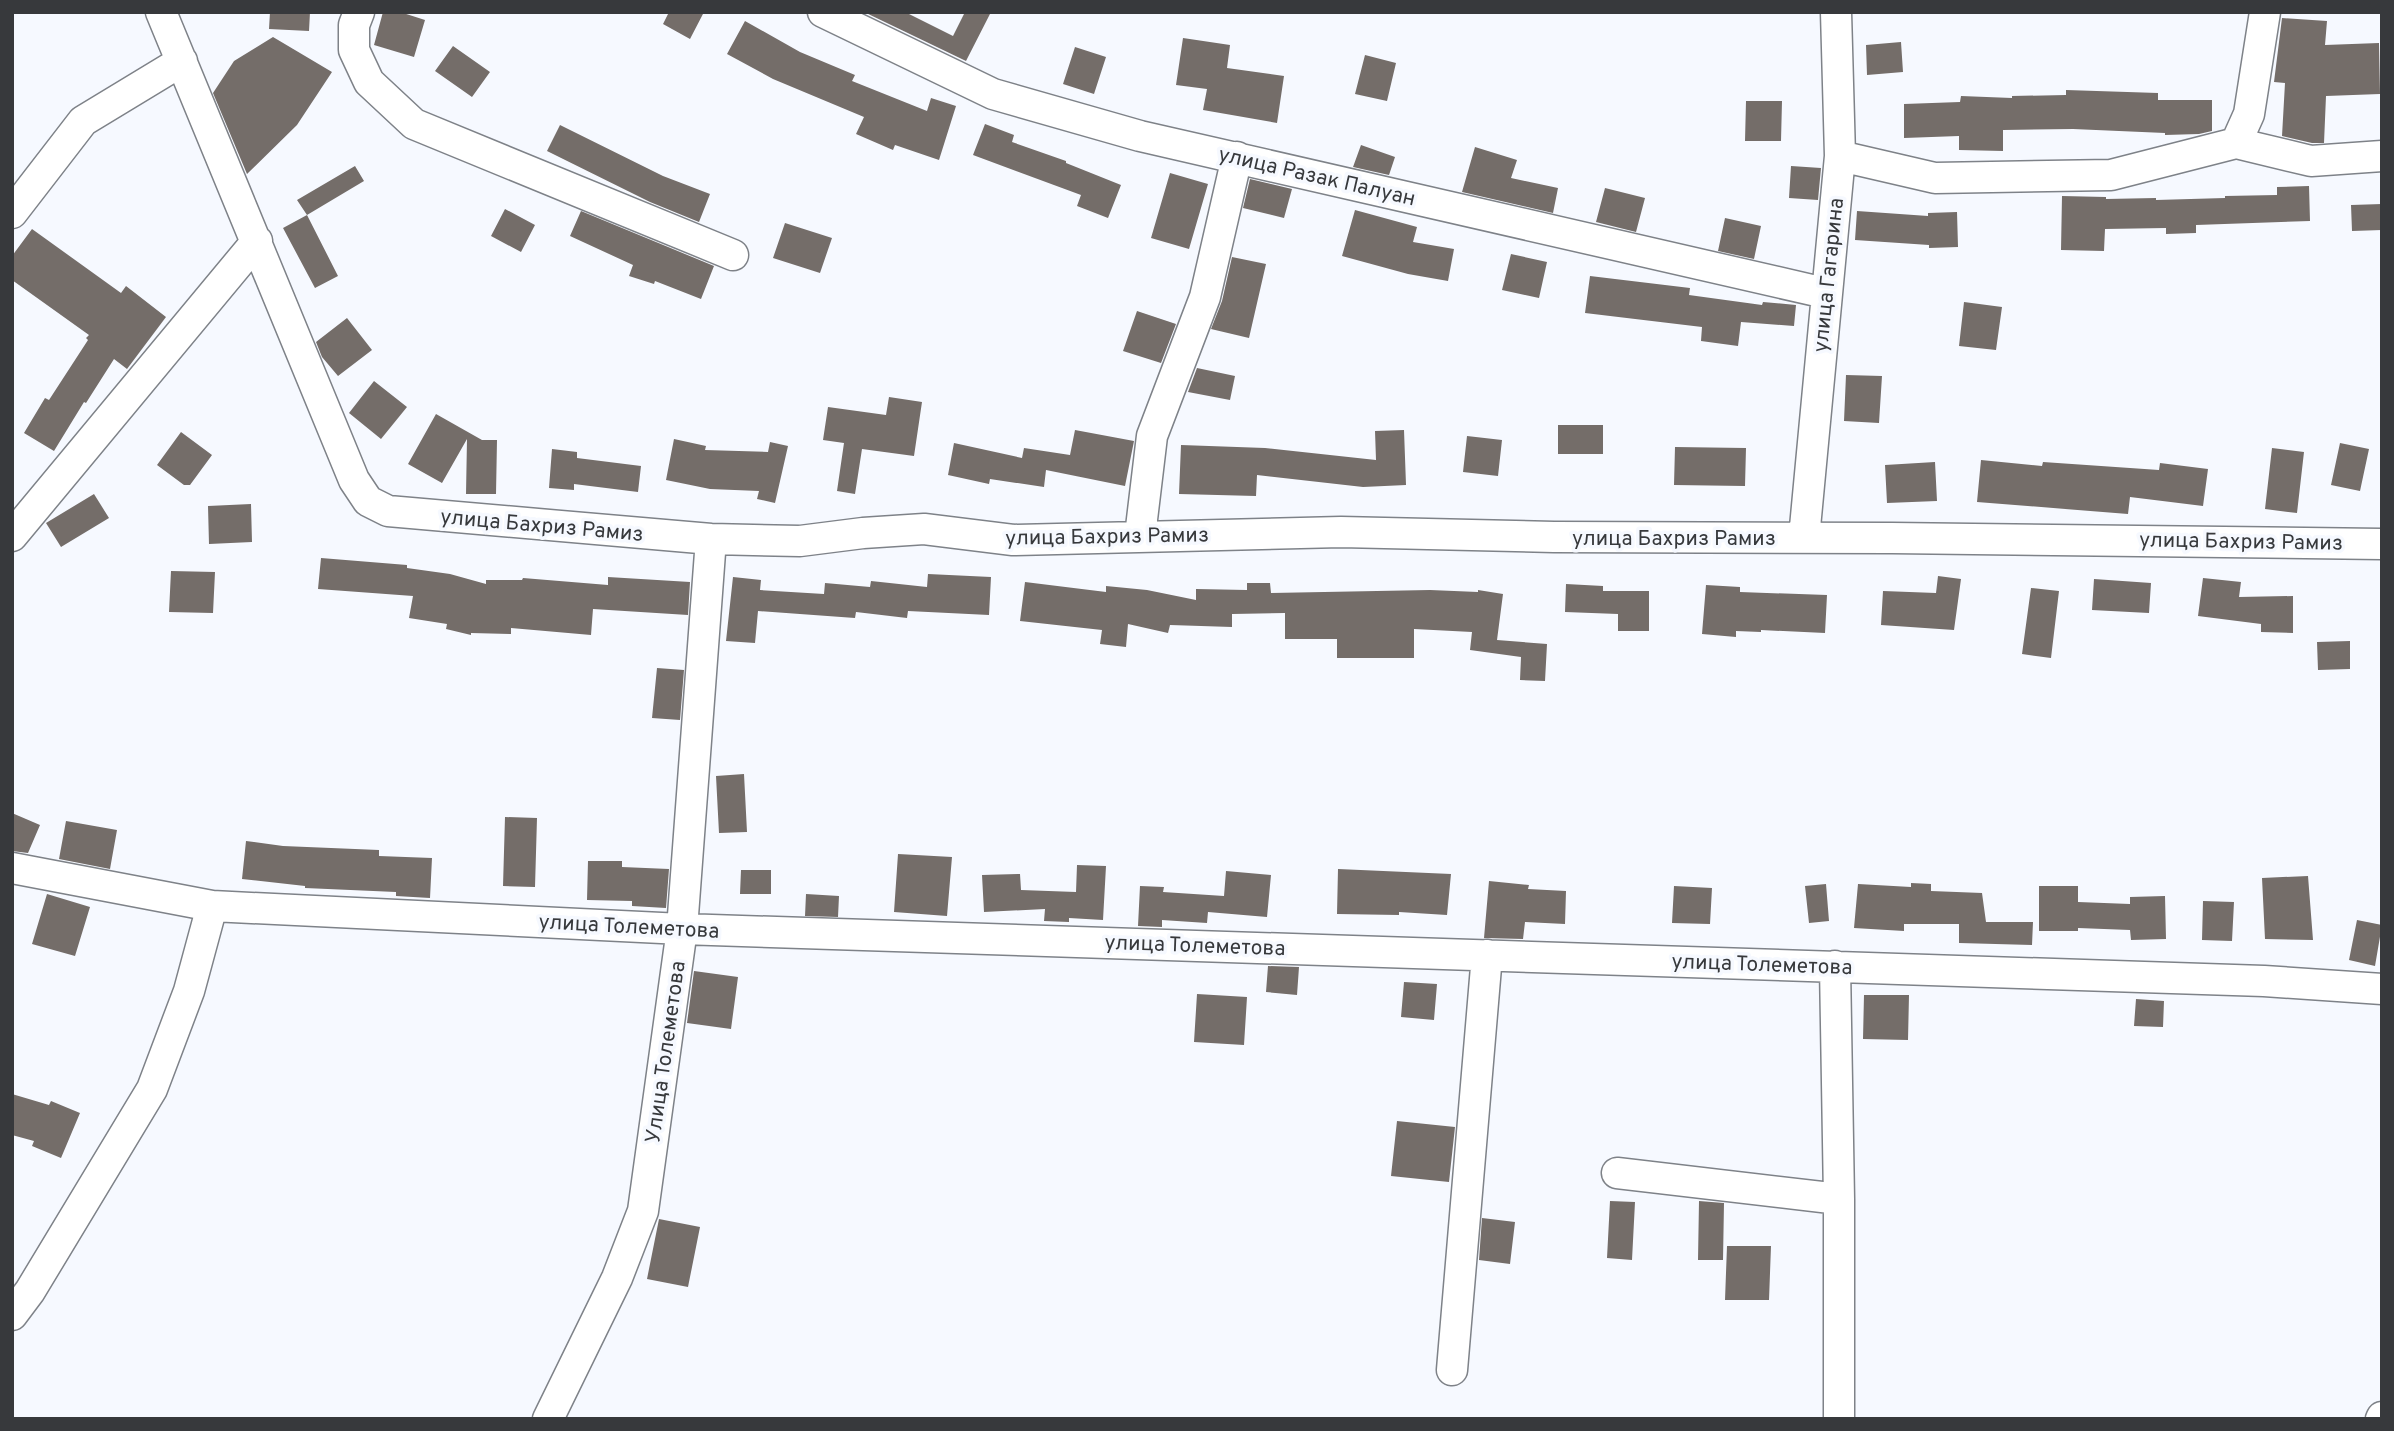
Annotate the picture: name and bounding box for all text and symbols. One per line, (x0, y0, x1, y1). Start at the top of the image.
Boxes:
street label: улица Разак Палуан (1215, 142, 1418, 213)
street label: улица Гагарина (1808, 196, 1851, 354)
street label: улица Бахриз Рамиз (439, 504, 645, 549)
street label: улица Бахриз Рамиз (1005, 522, 1209, 553)
street label: улица Бахриз Рамиз (1572, 526, 1776, 553)
street label: улица Бахриз Рамиз (2139, 527, 2343, 558)
street label: улица Толеметова (538, 909, 720, 946)
street label: улица Толеметова (1104, 930, 1286, 963)
street label: улица Толеметова (1671, 949, 1853, 982)
street label: Улица Толеметова (640, 959, 693, 1145)

